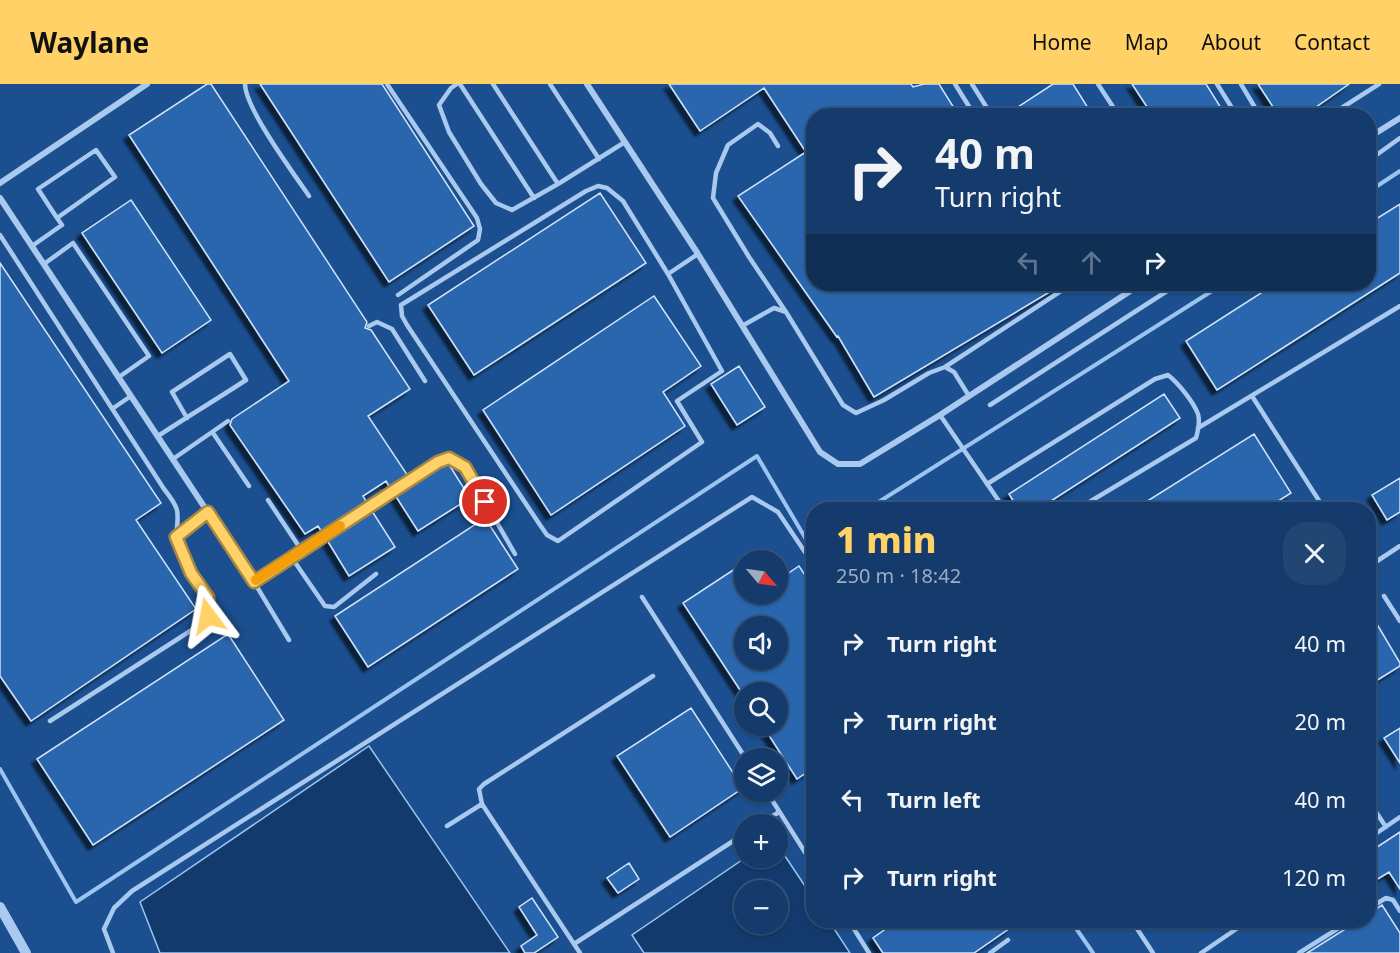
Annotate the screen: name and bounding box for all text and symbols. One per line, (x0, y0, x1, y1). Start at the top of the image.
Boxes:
text: Waylane (30, 23, 149, 61)
text: Home (1032, 28, 1092, 56)
text: Map (1125, 28, 1168, 56)
text: About (1201, 28, 1261, 56)
text: Contact (1294, 28, 1370, 56)
text: 40 m (935, 124, 1035, 181)
icon: right (836, 132, 914, 210)
text: Turn right (935, 178, 1061, 215)
icon: left (1012, 246, 1045, 279)
icon: ahead (1075, 246, 1108, 279)
icon: right (1138, 246, 1171, 279)
pin (459, 476, 510, 527)
icon: arrive (468, 485, 501, 518)
text: 1 min (836, 515, 937, 564)
button: close (1283, 522, 1346, 585)
north arrow (734, 550, 788, 604)
map controls (734, 550, 788, 934)
text: 250 m · 18:42 (836, 562, 961, 589)
position arrow (176, 584, 240, 648)
button: sound (734, 616, 788, 670)
icon: right (836, 627, 869, 660)
text: Turn right (887, 628, 997, 658)
text: 40 m (1295, 628, 1346, 658)
button: search (734, 682, 788, 736)
icon: right (836, 705, 869, 738)
text: Turn right (887, 706, 997, 736)
text: 20 m (1295, 706, 1346, 736)
button: layers (734, 748, 788, 802)
icon: left (836, 783, 869, 816)
text: Turn left (887, 784, 981, 814)
text: 40 m (1295, 784, 1346, 814)
button: + (734, 814, 788, 868)
icon: right (836, 861, 869, 894)
text: Turn right (887, 862, 997, 892)
text: 120 m (1282, 862, 1346, 892)
button: − (734, 880, 788, 934)

